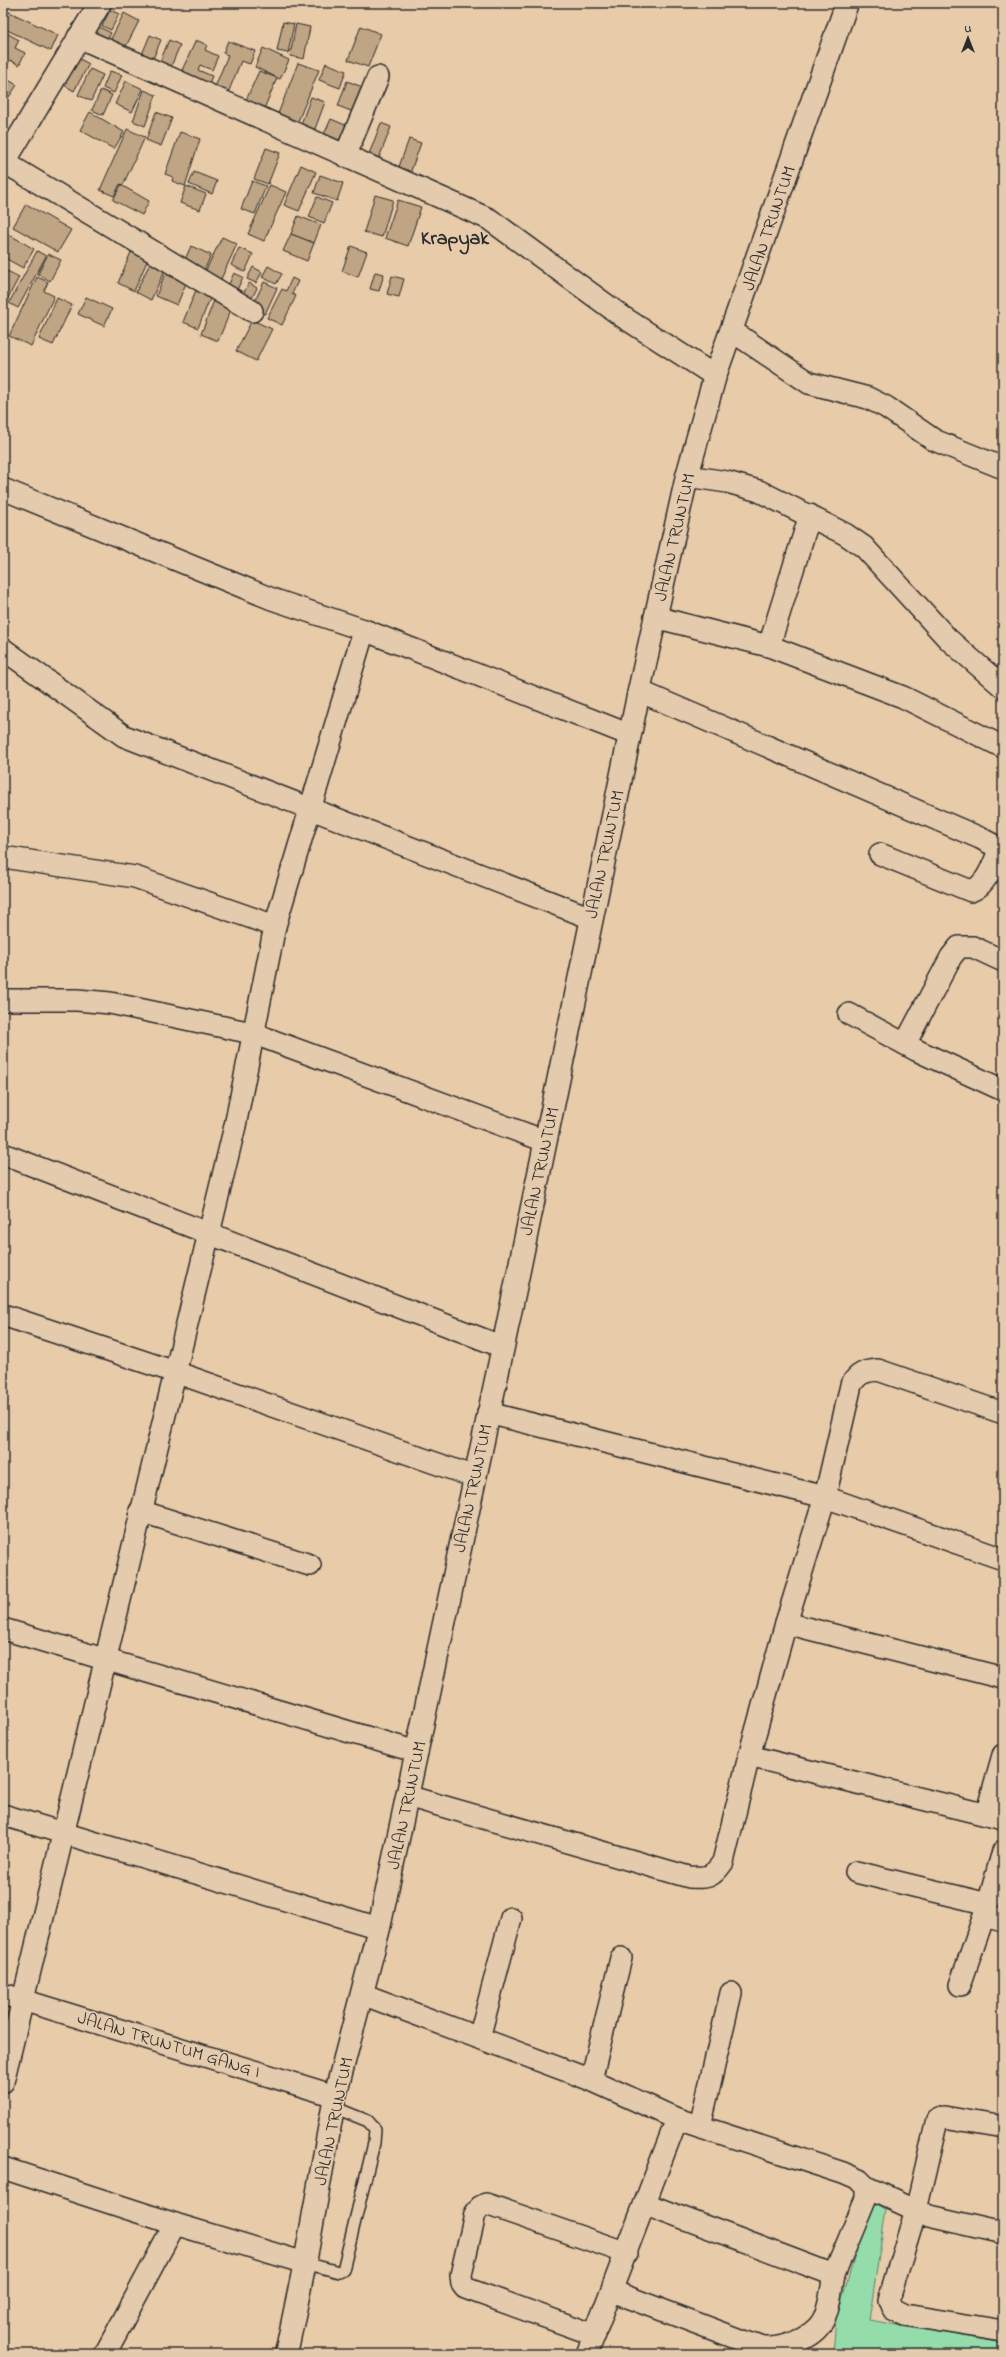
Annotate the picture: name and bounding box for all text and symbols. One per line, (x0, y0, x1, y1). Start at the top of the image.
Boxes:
north arrow (948, 18, 988, 58)
text: U (965, 21, 972, 37)
street label: JALAN TRUNTUM (736, 163, 803, 295)
district label: Krapyak (421, 225, 490, 255)
street label: JALAN TRUNTUM (649, 471, 703, 604)
street label: JALAN TRUNTUM (580, 788, 632, 921)
street label: JALAN TRUNTUM (515, 1105, 567, 1238)
street label: JALAN TRUNTUM (448, 1422, 500, 1555)
street label: JALAN TRUNTUM (382, 1739, 434, 1872)
street label: JALAN TRUNTUM GANG I (74, 2006, 263, 2086)
street label: JALAN TRUNTUM (309, 2055, 361, 2188)

